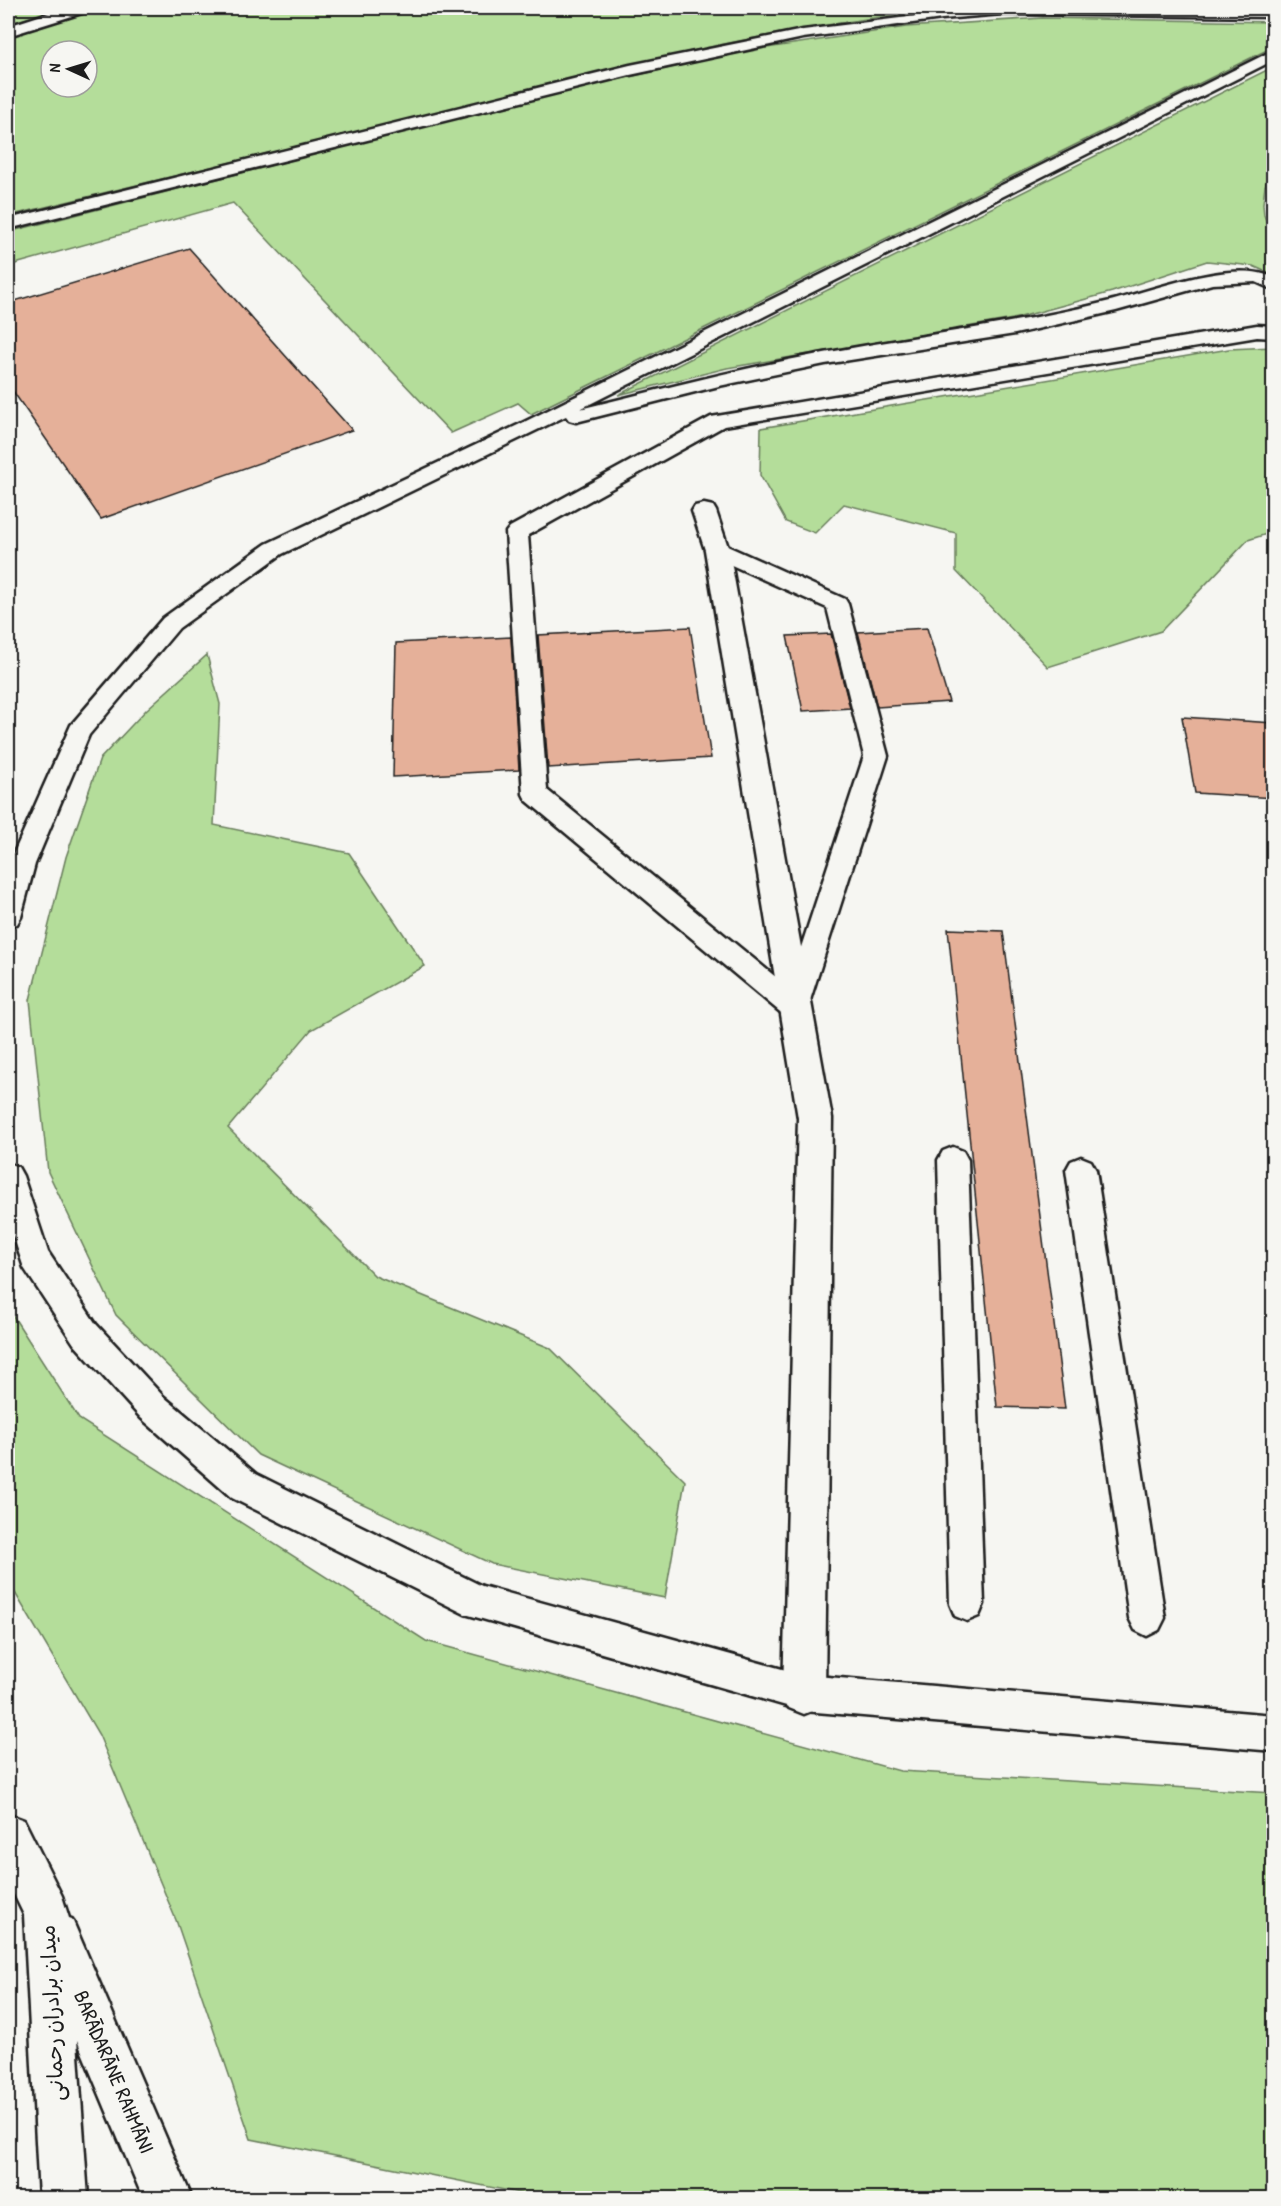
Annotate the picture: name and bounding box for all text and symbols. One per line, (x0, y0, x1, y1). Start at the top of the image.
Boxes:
north arrow (39, 39, 99, 99)
text: N (43, 62, 65, 73)
street label: میدان برادران رحمانی (32, 1924, 71, 2102)
street label: BARĀDARĀNE RAHMĀNI (67, 1986, 162, 2158)

